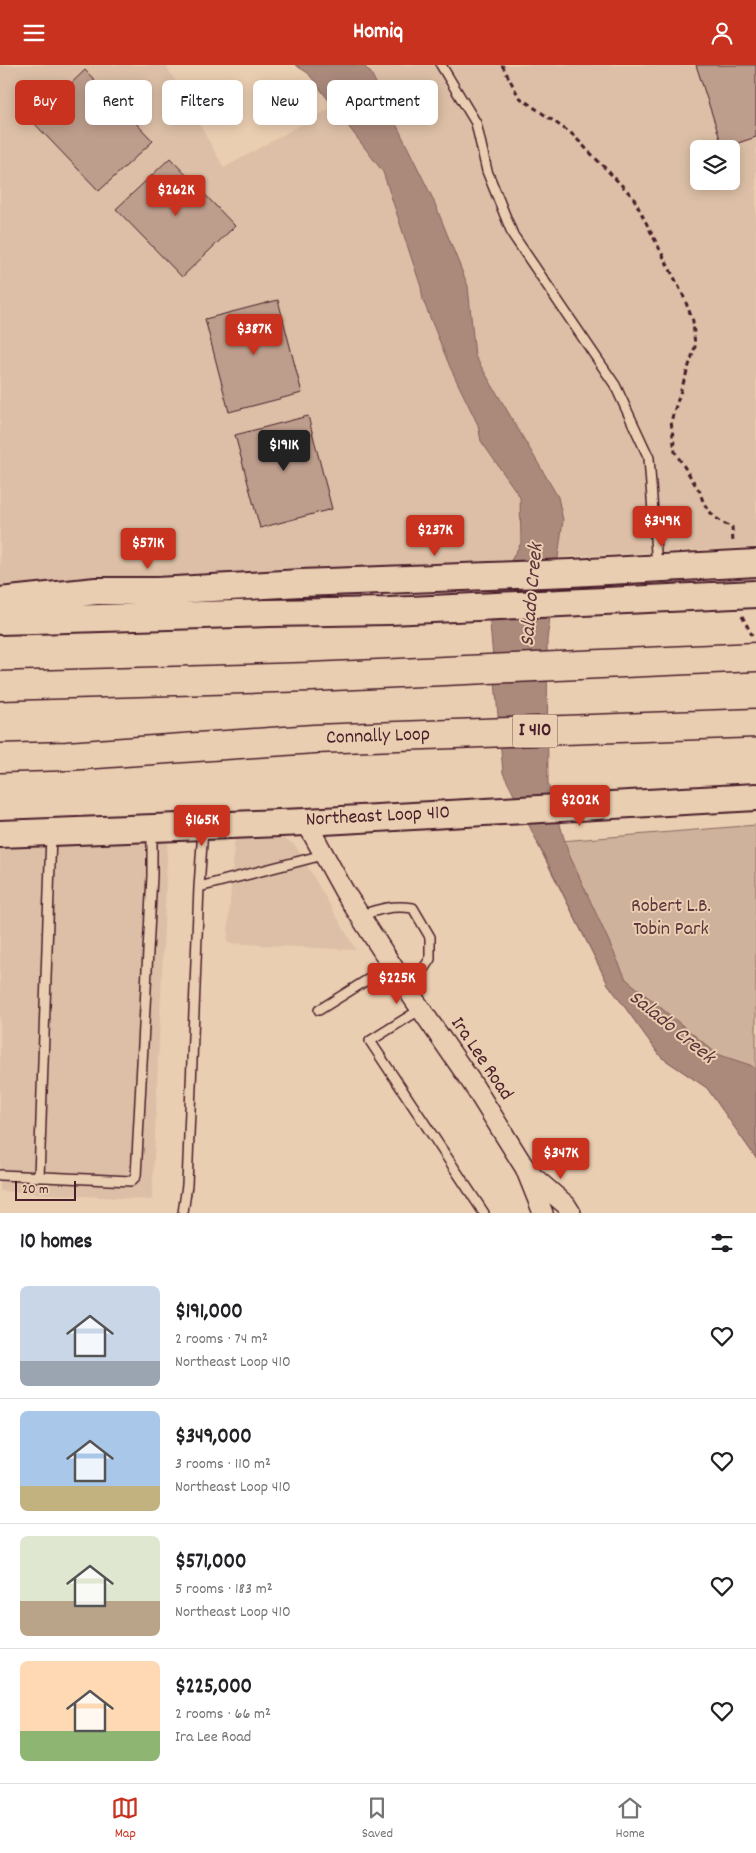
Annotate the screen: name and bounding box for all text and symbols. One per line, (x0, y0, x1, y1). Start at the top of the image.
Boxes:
text: Homiq (353, 17, 403, 48)
icon: menu (20, 19, 48, 47)
icon: person (708, 19, 736, 47)
chip: Buy (15, 80, 75, 125)
chip: Rent (85, 80, 152, 125)
chip: Filters (162, 80, 243, 125)
chip: New (253, 80, 317, 125)
chip: Apartment (327, 80, 438, 125)
map controls (690, 140, 740, 190)
button: layers (690, 140, 740, 190)
pin: $262K (141, 175, 211, 217)
text: $262K (157, 179, 195, 202)
pin: $387K (219, 313, 289, 356)
text: $387K (236, 318, 272, 341)
pin: $191K (249, 429, 319, 472)
text: $191K (269, 434, 299, 457)
pin: $349K (627, 505, 697, 548)
text: $349K (644, 510, 680, 533)
pin: $237K (400, 515, 470, 557)
text: $237K (417, 519, 453, 542)
pin: $571K (113, 527, 183, 570)
text: $571K (132, 532, 164, 555)
water label: Salado Creek (514, 540, 553, 648)
road number: I 410 (512, 714, 558, 747)
street label: Connally Loop (326, 721, 430, 753)
pin: $202K (545, 785, 615, 827)
text: $202K (561, 789, 599, 812)
street label: Northeast Loop 410 (305, 799, 451, 835)
pin: $165K (167, 805, 237, 847)
text: $165K (185, 809, 219, 832)
park label: Robert L.B. Tobin Park (631, 893, 711, 944)
pin: $225K (362, 963, 432, 1005)
text: $225K (379, 967, 415, 990)
water label: Salado Creek (621, 984, 722, 1074)
street label: Ira Lee Road (443, 1012, 519, 1106)
pin: $347K (526, 1137, 596, 1180)
text: $347K (543, 1142, 579, 1165)
scale bar (15, 1178, 76, 1201)
text: 20 m (22, 1180, 49, 1200)
text: 10 homes (20, 1228, 92, 1258)
icon: filters (708, 1229, 736, 1257)
text: $191,000 (175, 1298, 243, 1328)
icon: home (60, 1306, 120, 1366)
icon: heart (708, 1322, 736, 1350)
text: 2 rooms · 74 m² (175, 1328, 268, 1351)
text: Northeast Loop 410 (175, 1351, 291, 1374)
text: $349,000 (175, 1423, 252, 1453)
icon: home (60, 1431, 120, 1491)
icon: heart (708, 1447, 736, 1475)
text: 3 rooms · 110 m² (175, 1453, 271, 1476)
text: Northeast Loop 410 (175, 1476, 291, 1499)
text: $571,000 (175, 1548, 246, 1578)
icon: home (60, 1556, 120, 1616)
icon: heart (708, 1572, 736, 1600)
text: 5 rooms · 183 m² (175, 1578, 272, 1601)
text: Northeast Loop 410 (175, 1601, 291, 1624)
text: $225,000 (175, 1673, 252, 1703)
icon: home (60, 1681, 120, 1741)
icon: heart (708, 1697, 736, 1725)
text: 2 rooms · 66 m² (175, 1703, 271, 1726)
text: Ira Lee Road (175, 1726, 251, 1749)
tab: Map (111, 1794, 139, 1844)
tab: Saved (362, 1794, 393, 1844)
tab: Home (616, 1794, 645, 1844)

